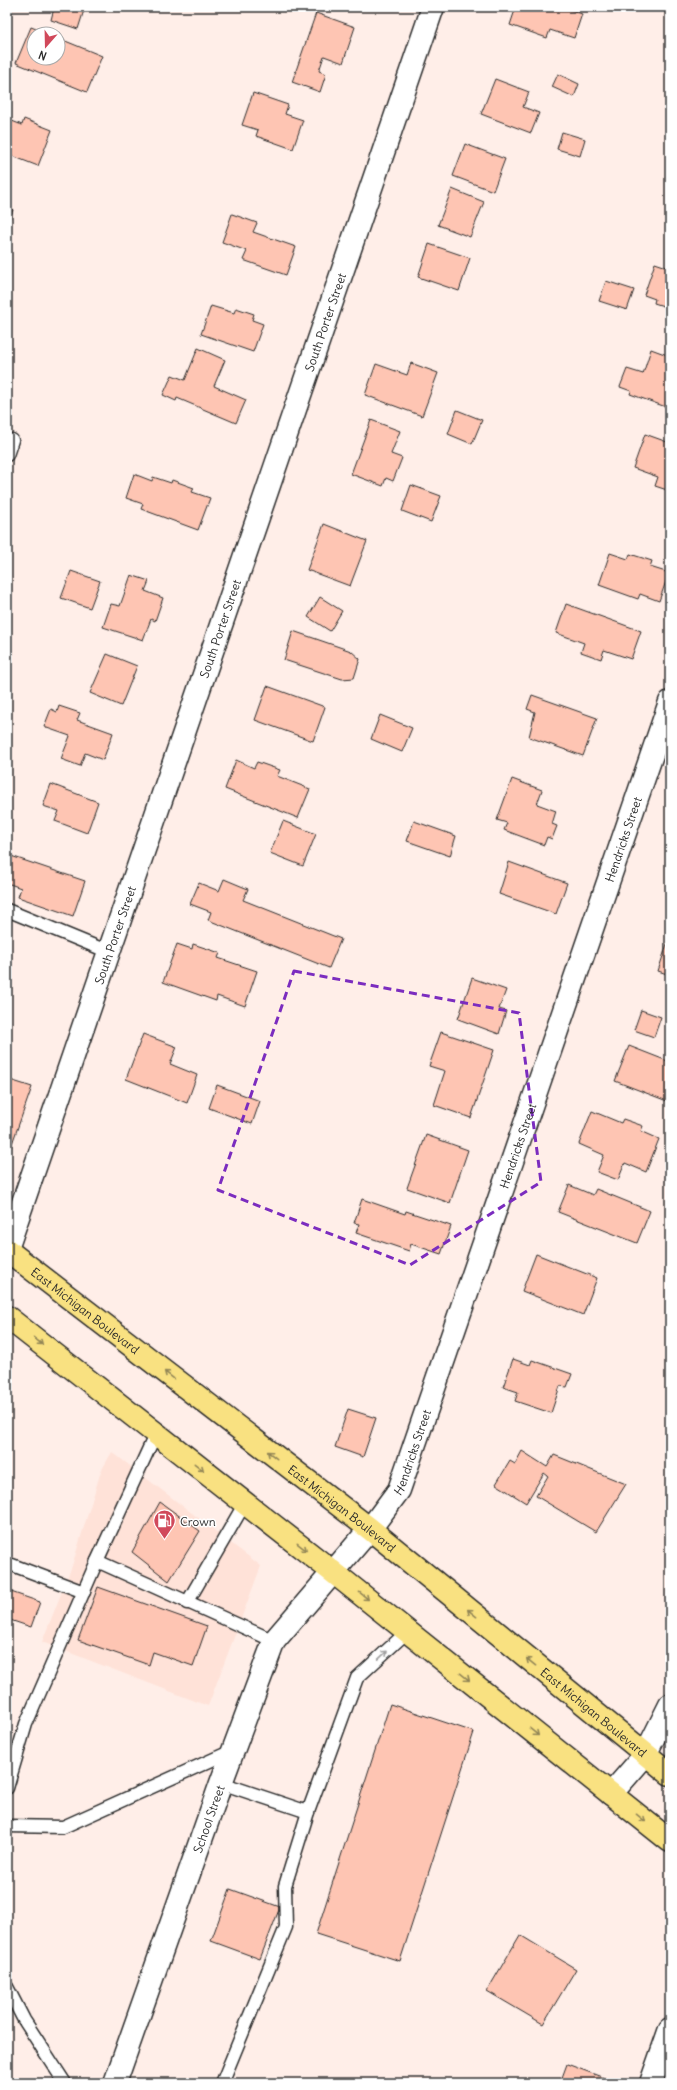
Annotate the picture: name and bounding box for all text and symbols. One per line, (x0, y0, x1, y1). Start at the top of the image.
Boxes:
north arrow (26, 26, 66, 66)
text: N (37, 48, 49, 63)
street label: South Porter Street (301, 271, 349, 373)
street label: South Porter Street (196, 577, 244, 680)
street label: Hendricks Street (601, 795, 644, 884)
street label: South Porter Street (91, 884, 139, 986)
street label: Hendricks Street (496, 1101, 539, 1190)
street label: East Michigan Boulevard (28, 1264, 143, 1357)
one-way arrow (32, 1337, 43, 1346)
one-way arrow (164, 1371, 175, 1379)
street label: Hendricks Street (390, 1407, 434, 1498)
one-way arrow (267, 1450, 278, 1459)
street label: East Michigan Boulevard (285, 1461, 399, 1555)
one-way arrow (194, 1462, 205, 1471)
fuel station icon: Crown (152, 1508, 178, 1541)
place label: Crown (180, 1514, 216, 1529)
one-way arrow (296, 1543, 307, 1551)
one-way arrow (358, 1592, 369, 1600)
one-way arrow (466, 1609, 477, 1618)
one-way arrow (378, 1650, 388, 1660)
one-way arrow (526, 1657, 537, 1666)
street label: East Michigan Boulevard (538, 1664, 650, 1760)
one-way arrow (460, 1673, 471, 1682)
one-way arrow (528, 1728, 539, 1736)
street label: School Street (189, 1783, 227, 1855)
one-way arrow (635, 1813, 646, 1822)

